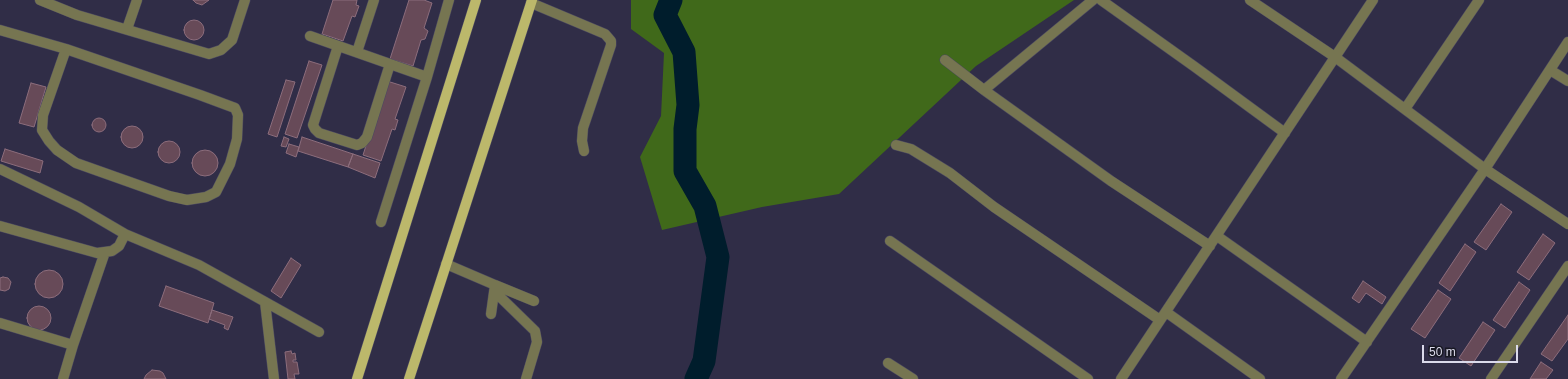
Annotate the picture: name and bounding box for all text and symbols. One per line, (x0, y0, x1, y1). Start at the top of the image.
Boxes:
scale bar (1424, 337, 1520, 363)
text: 50 m (1429, 345, 1456, 359)

